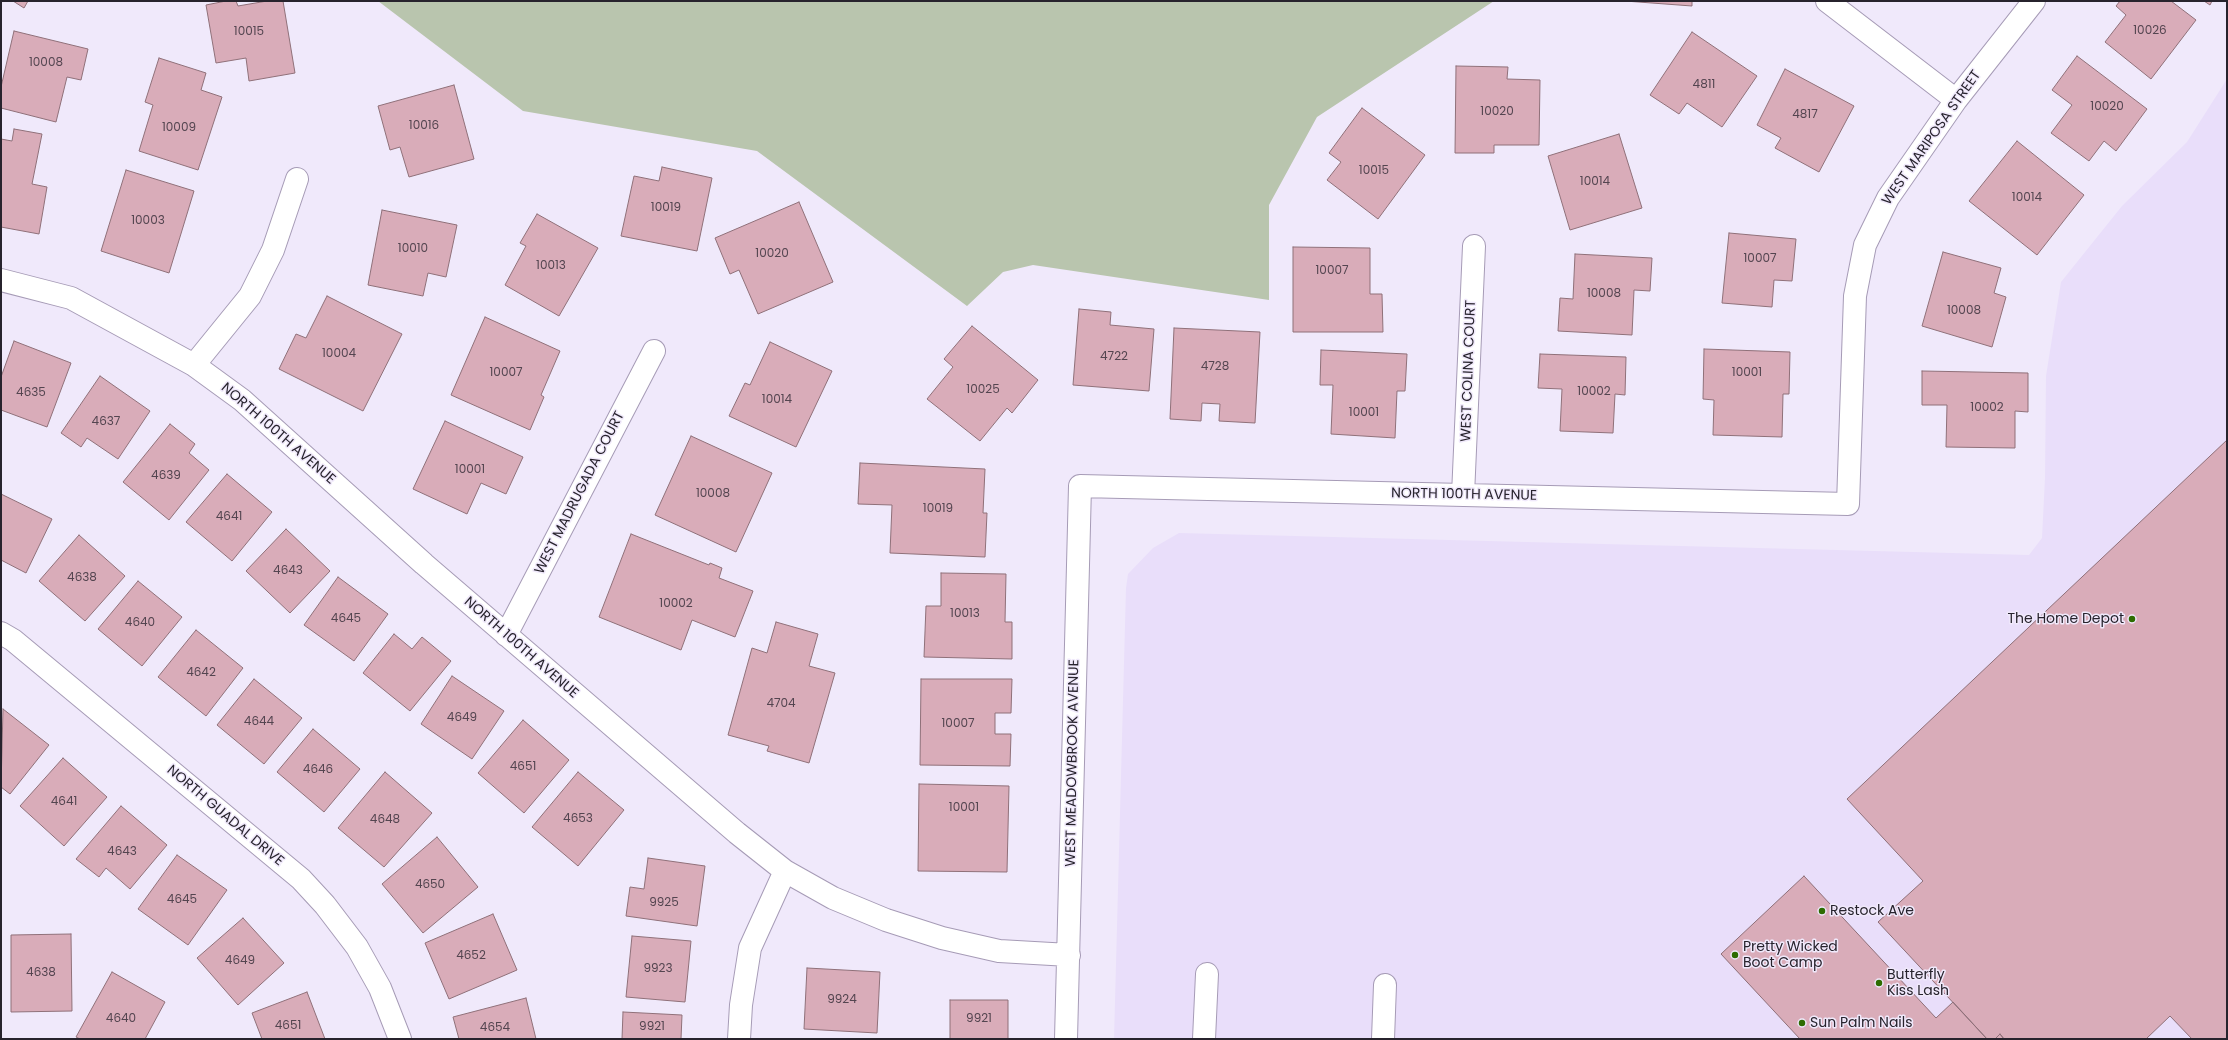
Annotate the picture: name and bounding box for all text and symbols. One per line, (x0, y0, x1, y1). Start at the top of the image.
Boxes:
house number: 10026 (2133, 24, 2167, 38)
house number: 10015 (234, 25, 264, 39)
house number: 10008 (29, 56, 63, 70)
street label: WEST MARIPOSA STREET (1879, 67, 1985, 209)
house number: 4811 (1693, 78, 1715, 92)
house number: 10020 (2090, 100, 2124, 114)
house number: 10020 (1480, 105, 1514, 119)
house number: 4817 (1792, 108, 1818, 122)
house number: 10016 (409, 119, 439, 133)
house number: 10009 (162, 121, 196, 135)
house number: 10015 (1359, 164, 1389, 178)
house number: 10014 (1580, 175, 1610, 189)
house number: 10014 (2012, 191, 2042, 205)
house number: 10019 (651, 201, 681, 215)
house number: 10003 (131, 214, 165, 228)
house number: 10010 (398, 242, 428, 256)
house number: 10020 (755, 247, 789, 261)
house number: 10007 (1744, 252, 1776, 266)
house number: 10013 (536, 259, 566, 273)
house number: 10007 (1316, 264, 1348, 278)
house number: 10008 (1587, 287, 1621, 301)
street label: WEST COLINA COURT (1458, 300, 1480, 442)
house number: 10008 (1947, 304, 1981, 318)
house number: 10004 (322, 347, 356, 361)
house number: 4722 (1100, 350, 1128, 364)
house number: 4728 (1201, 360, 1229, 374)
house number: 10007 (490, 366, 522, 380)
house number: 10001 (1732, 366, 1762, 380)
street label: NORTH 100TH AVENUE (217, 380, 339, 488)
house number: 10025 (966, 383, 1000, 397)
house number: 10002 (1577, 385, 1611, 399)
house number: 4635 (16, 386, 46, 400)
house number: 10014 (762, 393, 792, 407)
house number: 10002 (1970, 401, 2004, 415)
house number: 10001 (1349, 406, 1379, 420)
street label: WEST MADRUGADA COURT (532, 409, 628, 577)
house number: 4637 (92, 415, 120, 429)
house number: 10001 (455, 463, 485, 477)
house number: 4639 (151, 469, 181, 483)
street label: NORTH 100TH AVENUE (1391, 485, 1537, 505)
house number: 10008 (696, 487, 730, 501)
house number: 10019 (923, 502, 953, 516)
house number: 4641 (216, 510, 242, 524)
house number: 4643 (273, 564, 303, 578)
house number: 4638 (67, 571, 97, 585)
street label: NORTH 100TH AVENUE (460, 594, 582, 702)
house number: 10002 (659, 597, 693, 611)
house number: 10013 (950, 607, 980, 621)
place label: The Home Depot (2007, 611, 2124, 627)
house number: 4645 (331, 612, 361, 626)
marker: The Home Depot (2127, 614, 2137, 624)
house number: 4640 (125, 616, 155, 630)
street label: WEST MEADOWBROOK AVENUE (1063, 659, 1083, 867)
house number: 4642 (186, 666, 216, 680)
house number: 4704 (766, 697, 796, 711)
house number: 4649 (447, 711, 477, 725)
house number: 4644 (244, 715, 274, 729)
house number: 10007 (942, 717, 974, 731)
house number: 4651 (510, 760, 536, 774)
street label: NORTH GUADAL DRIVE (163, 762, 287, 870)
house number: 4646 (303, 763, 333, 777)
house number: 4641 (51, 795, 77, 809)
house number: 10001 (949, 801, 979, 815)
house number: 4653 (563, 812, 593, 826)
house number: 4648 (370, 813, 400, 827)
house number: 4643 (107, 845, 137, 859)
house number: 4650 (415, 878, 445, 892)
house number: 4645 (167, 893, 197, 907)
house number: 9925 (649, 896, 679, 910)
place label: Restock Ave (1830, 903, 1914, 919)
marker: Restock Ave (1817, 906, 1827, 916)
place label: Pretty Wicked Boot Camp (1743, 939, 1838, 972)
house number: 4652 (456, 949, 486, 963)
marker: Pretty Wicked Boot Camp (1730, 950, 1740, 960)
house number: 4649 (225, 954, 255, 968)
house number: 9923 (643, 962, 673, 976)
house number: 4638 (26, 966, 56, 980)
place label: Butterfly Kiss Lash (1887, 967, 1949, 1000)
marker: Butterfly Kiss Lash (1874, 978, 1884, 988)
house number: 9924 (827, 993, 857, 1007)
house number: 4640 (106, 1012, 136, 1026)
house number: 9921 (966, 1012, 992, 1026)
place label: Sun Palm Nails (1810, 1015, 1913, 1031)
marker: Sun Palm Nails (1797, 1018, 1807, 1028)
house number: 4651 (275, 1019, 301, 1033)
house number: 9921 (639, 1020, 665, 1034)
house number: 4654 (480, 1021, 510, 1035)

